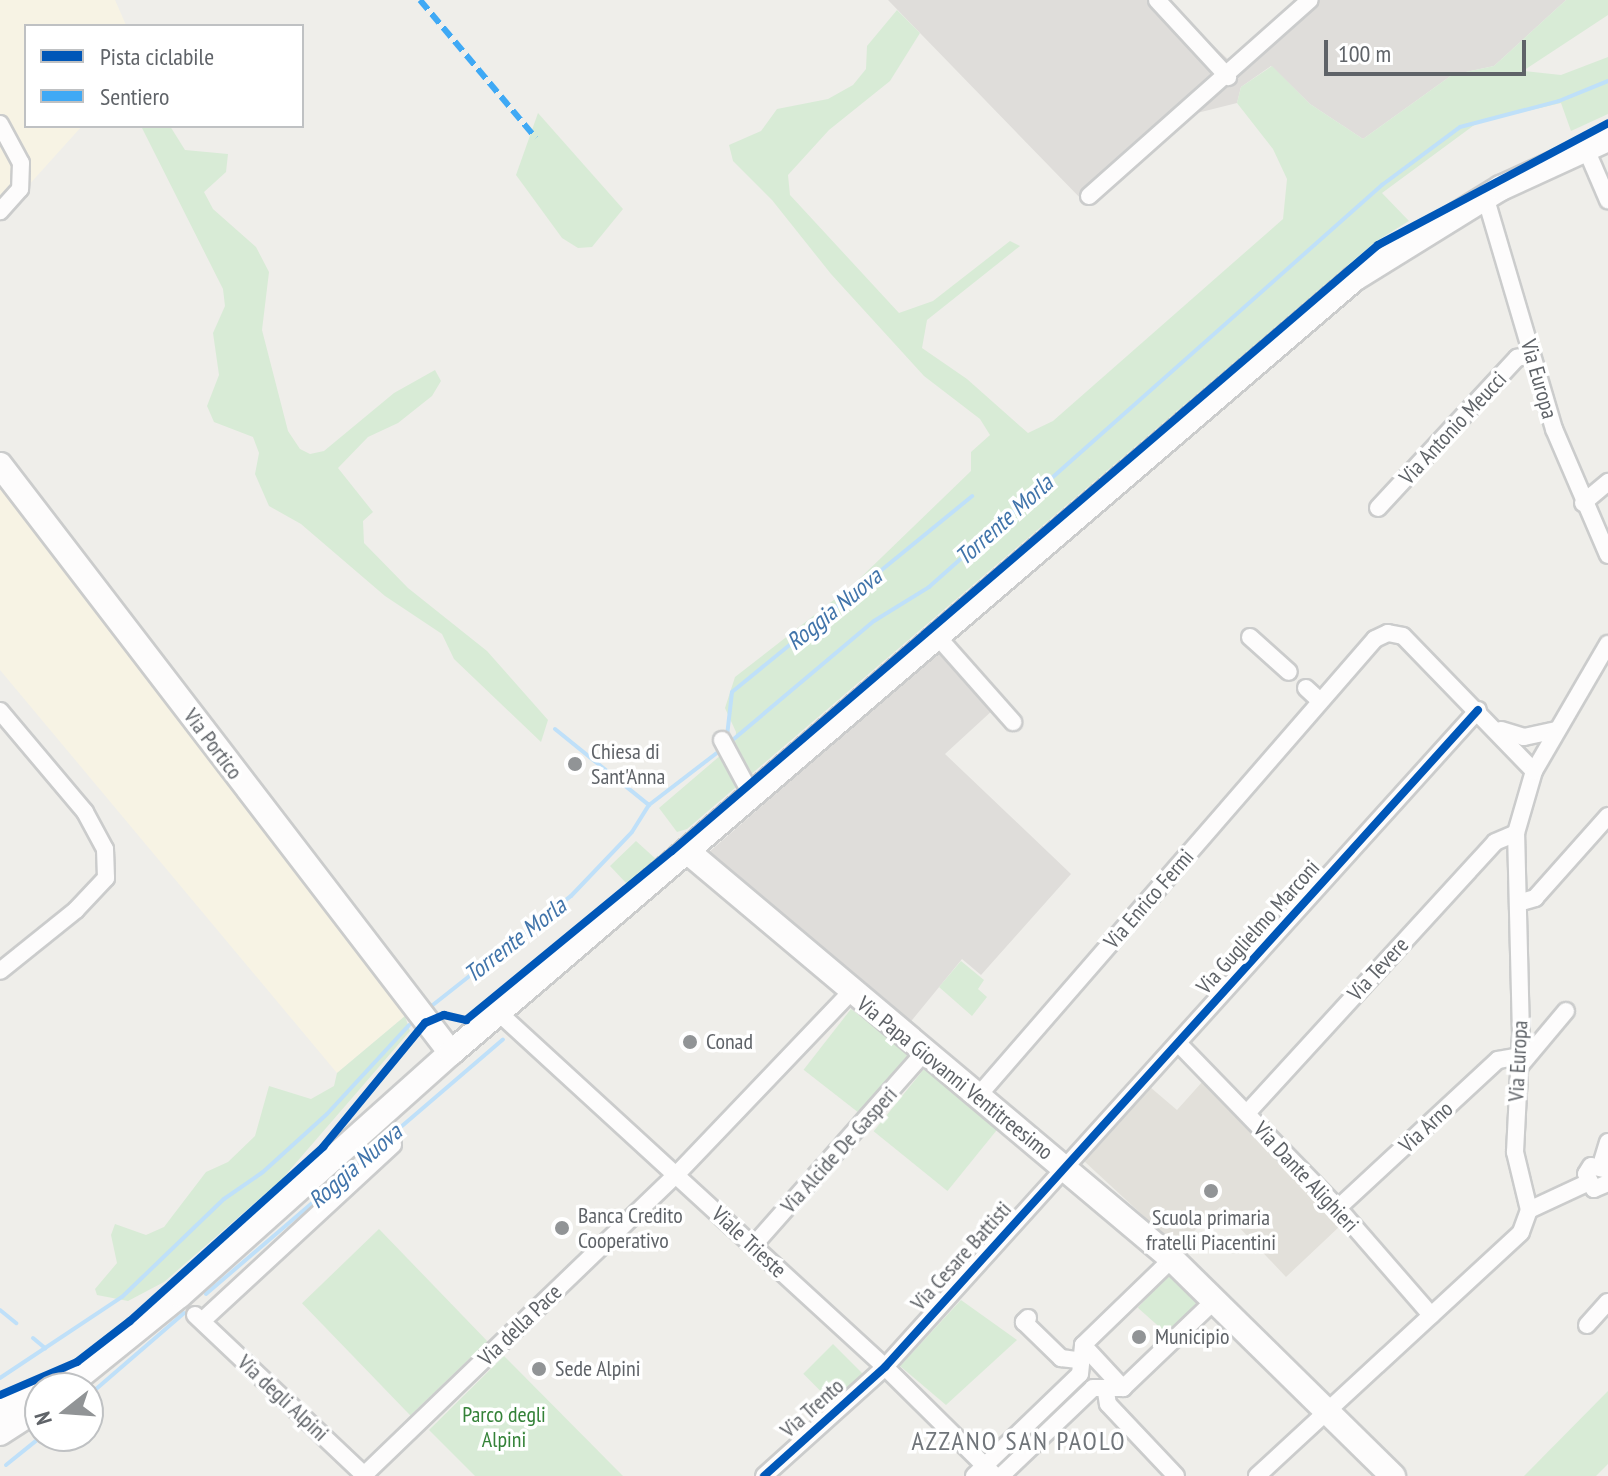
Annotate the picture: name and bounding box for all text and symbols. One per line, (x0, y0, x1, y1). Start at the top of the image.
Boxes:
legend (24, 24, 304, 128)
scale bar (1328, 24, 1530, 74)
text: 100 m (1338, 38, 1391, 69)
text: Pista ciclabile (100, 41, 214, 72)
text: Sentiero (100, 81, 169, 112)
street label: Via Europa (1515, 336, 1563, 422)
street label: Via Antonio Meucci (1394, 366, 1512, 490)
water label: Torrente Morla (949, 469, 1059, 571)
water label: Roggia Nuova (781, 562, 887, 656)
street label: Via Portico (178, 703, 248, 785)
place label: Chiesa di Sant'Anna (591, 738, 665, 790)
marker: Chiesa di Sant'Anna (566, 755, 584, 773)
street label: Via Enrico Fermi (1099, 844, 1199, 954)
street label: Via Guglielmo Marconi (1191, 855, 1325, 999)
water label: Torrente Morla (458, 891, 572, 989)
street label: Via Tevere (1342, 932, 1414, 1006)
street label: Via Papa Giovanni Ventitreesimo (851, 991, 1059, 1165)
street label: Via Europa (1503, 1020, 1533, 1102)
place label: Conad (706, 1029, 753, 1055)
marker: Conad (681, 1033, 699, 1051)
street label: Via Alcide De Gasperi (775, 1081, 903, 1219)
street label: Via Arno (1394, 1096, 1458, 1158)
street label: Via Dante Alighieri (1248, 1116, 1364, 1238)
water label: Roggia Nuova (303, 1118, 407, 1214)
marker: Scuola primaria fratelli Piacentini (1202, 1182, 1220, 1200)
street label: Via Cesare Battisti (905, 1196, 1017, 1316)
street label: Viale Trieste (706, 1201, 792, 1283)
place label: Banca Credito Cooperativo (578, 1202, 683, 1254)
place label: Scuola primaria fratelli Piacentini (1146, 1204, 1276, 1256)
marker: Banca Credito Cooperativo (553, 1219, 571, 1237)
street label: Via della Pace (473, 1279, 567, 1371)
place label: Municipio (1155, 1324, 1229, 1350)
marker: Municipio (1130, 1328, 1148, 1346)
street label: Via degli Alpini (232, 1349, 334, 1447)
place label: Sede Alpini (555, 1356, 641, 1382)
marker: Sede Alpini (530, 1360, 548, 1378)
north arrow (24, 1372, 104, 1452)
street label: Via Trento (775, 1373, 849, 1443)
park label: Parco degli Alpini (462, 1401, 546, 1452)
text: N (28, 1409, 58, 1428)
district label: AZZANO SAN PAOLO (912, 1425, 1126, 1457)

